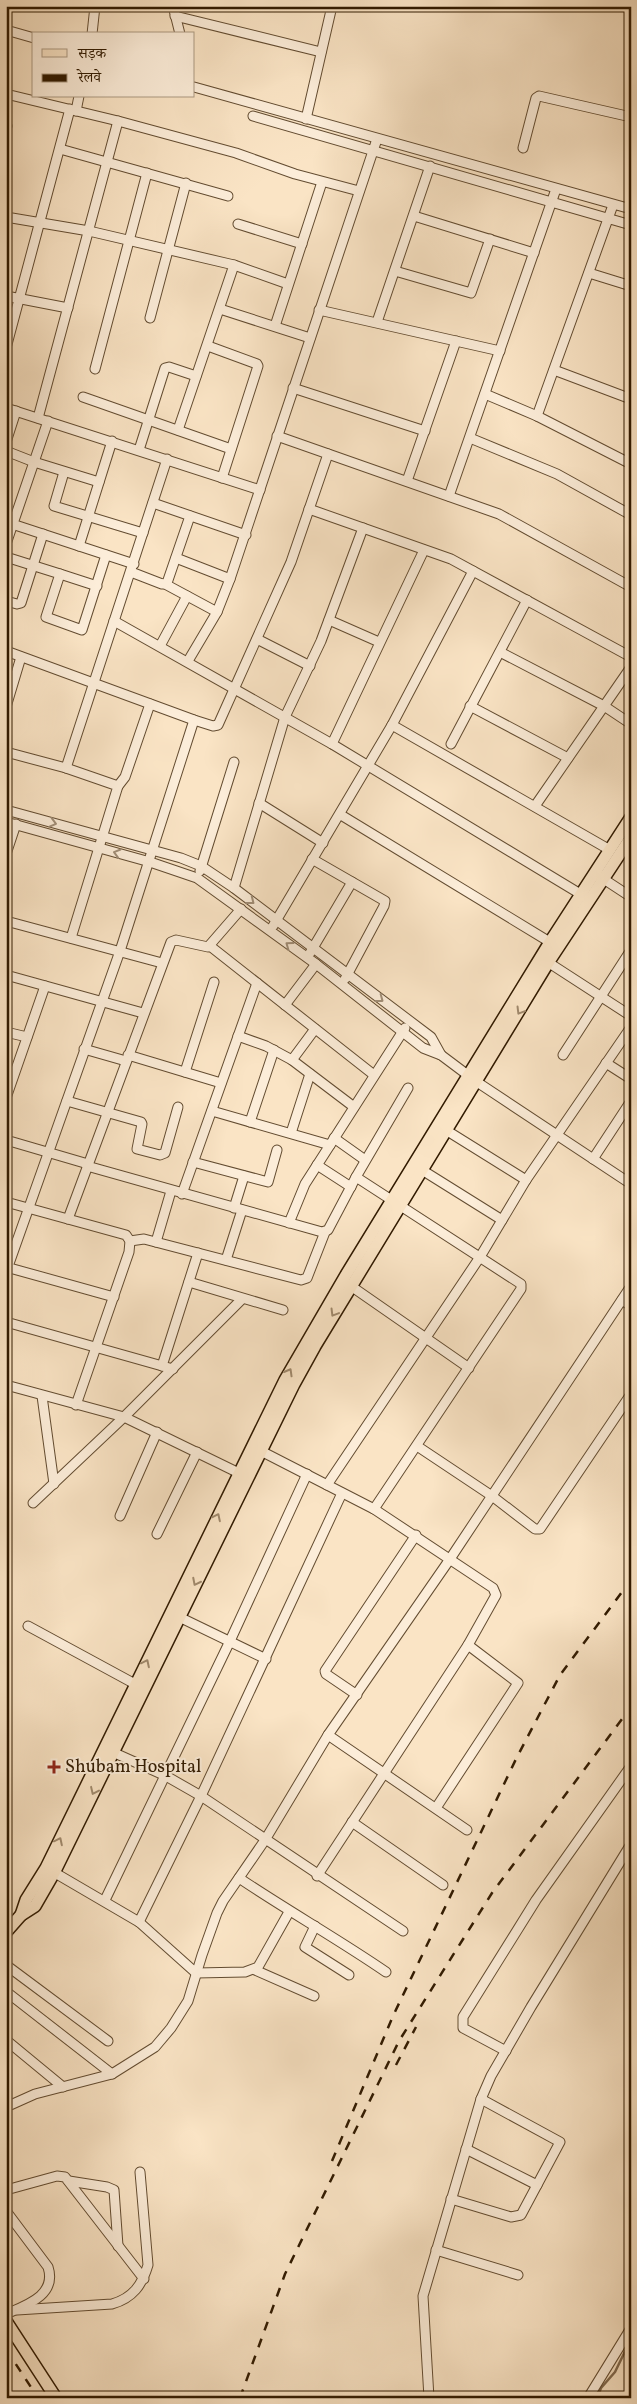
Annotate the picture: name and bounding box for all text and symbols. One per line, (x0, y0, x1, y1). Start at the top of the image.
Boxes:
legend (32, 32, 195, 98)
text: सड़क (77, 44, 107, 65)
text: रेलवे (76, 68, 102, 89)
one-way arrow (49, 817, 57, 827)
one-way arrow (114, 848, 122, 858)
one-way arrow (245, 895, 255, 904)
one-way arrow (286, 942, 295, 950)
one-way arrow (374, 994, 383, 1002)
one-way arrow (516, 1005, 526, 1014)
one-way arrow (331, 1308, 341, 1317)
one-way arrow (283, 1368, 293, 1377)
one-way arrow (211, 1514, 221, 1523)
one-way arrow (192, 1577, 202, 1586)
one-way arrow (139, 1659, 150, 1668)
place label: Shubam Hospital (65, 1755, 201, 1780)
marker: Shubam Hospital (47, 1760, 61, 1774)
one-way arrow (89, 1786, 100, 1795)
one-way arrow (53, 1837, 63, 1846)

